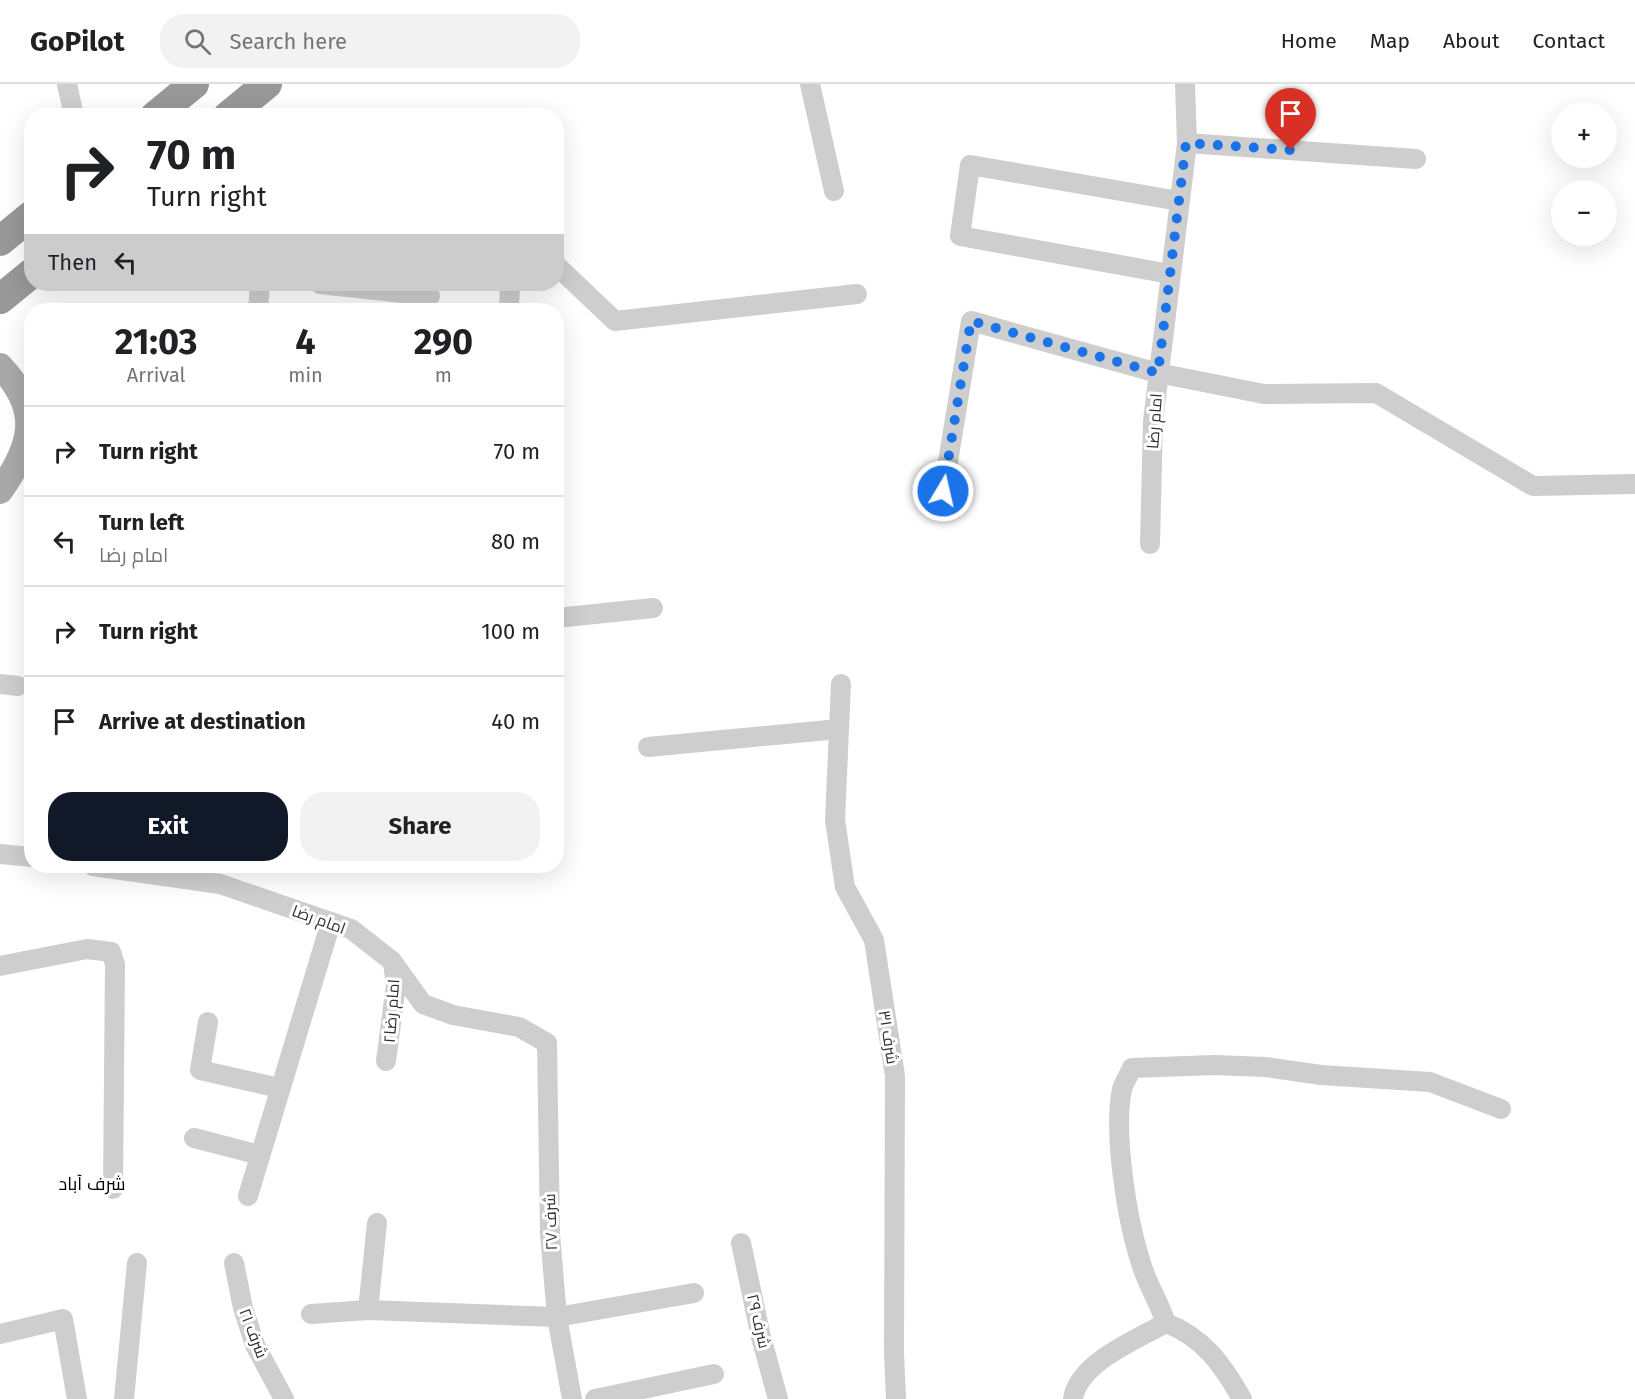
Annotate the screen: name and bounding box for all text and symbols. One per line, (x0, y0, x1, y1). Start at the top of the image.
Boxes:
search box (160, 14, 580, 68)
text: GoPilot (30, 25, 124, 58)
icon: search (181, 25, 214, 58)
text: Search here (229, 28, 347, 55)
text: Home (1281, 28, 1337, 54)
text: Map (1370, 28, 1410, 54)
text: About (1443, 28, 1500, 54)
text: Contact (1533, 28, 1605, 54)
pin (1265, 88, 1316, 150)
icon: arrive (1274, 97, 1307, 130)
map controls (1551, 102, 1617, 246)
button: + (1551, 102, 1617, 168)
text: 70 m (147, 130, 236, 180)
icon: right (48, 132, 126, 210)
button: − (1551, 180, 1617, 246)
text: Turn right (147, 181, 267, 213)
icon: left (109, 246, 142, 279)
text: Then (48, 249, 97, 276)
text: 21:03 (115, 320, 197, 364)
text: 4 (295, 320, 316, 364)
text: 290 (414, 320, 473, 364)
text: Arrival (127, 363, 185, 387)
text: min (288, 363, 323, 387)
text: m (435, 363, 452, 387)
street label: امام رضا (1143, 393, 1168, 450)
icon: right (48, 435, 81, 468)
text: Turn right (99, 438, 198, 465)
text: 70 m (494, 438, 540, 465)
position arrow (911, 459, 975, 523)
text: Turn left (99, 509, 184, 536)
icon: left (48, 525, 81, 558)
text: 80 m (491, 528, 540, 555)
text: امام رضا (99, 543, 169, 567)
icon: right (48, 615, 81, 648)
text: Turn right (99, 618, 198, 645)
text: 100 m (481, 618, 540, 645)
icon: arrive (48, 705, 81, 738)
text: Arrive at destination (99, 708, 306, 735)
text: 40 m (491, 708, 540, 735)
button: Exit (48, 792, 288, 861)
button: Share (300, 792, 540, 861)
street label: امام رضا (289, 901, 348, 940)
street label: امام رضا۲ (380, 978, 405, 1044)
street label: شرف ۳۱ (875, 1009, 902, 1065)
district label: شرف آباد (59, 1173, 126, 1195)
street label: شرف ۲۷ (540, 1193, 561, 1251)
street label: شرف ۲۹ (743, 1292, 774, 1350)
street label: شرف ۲۱ (235, 1306, 272, 1361)

